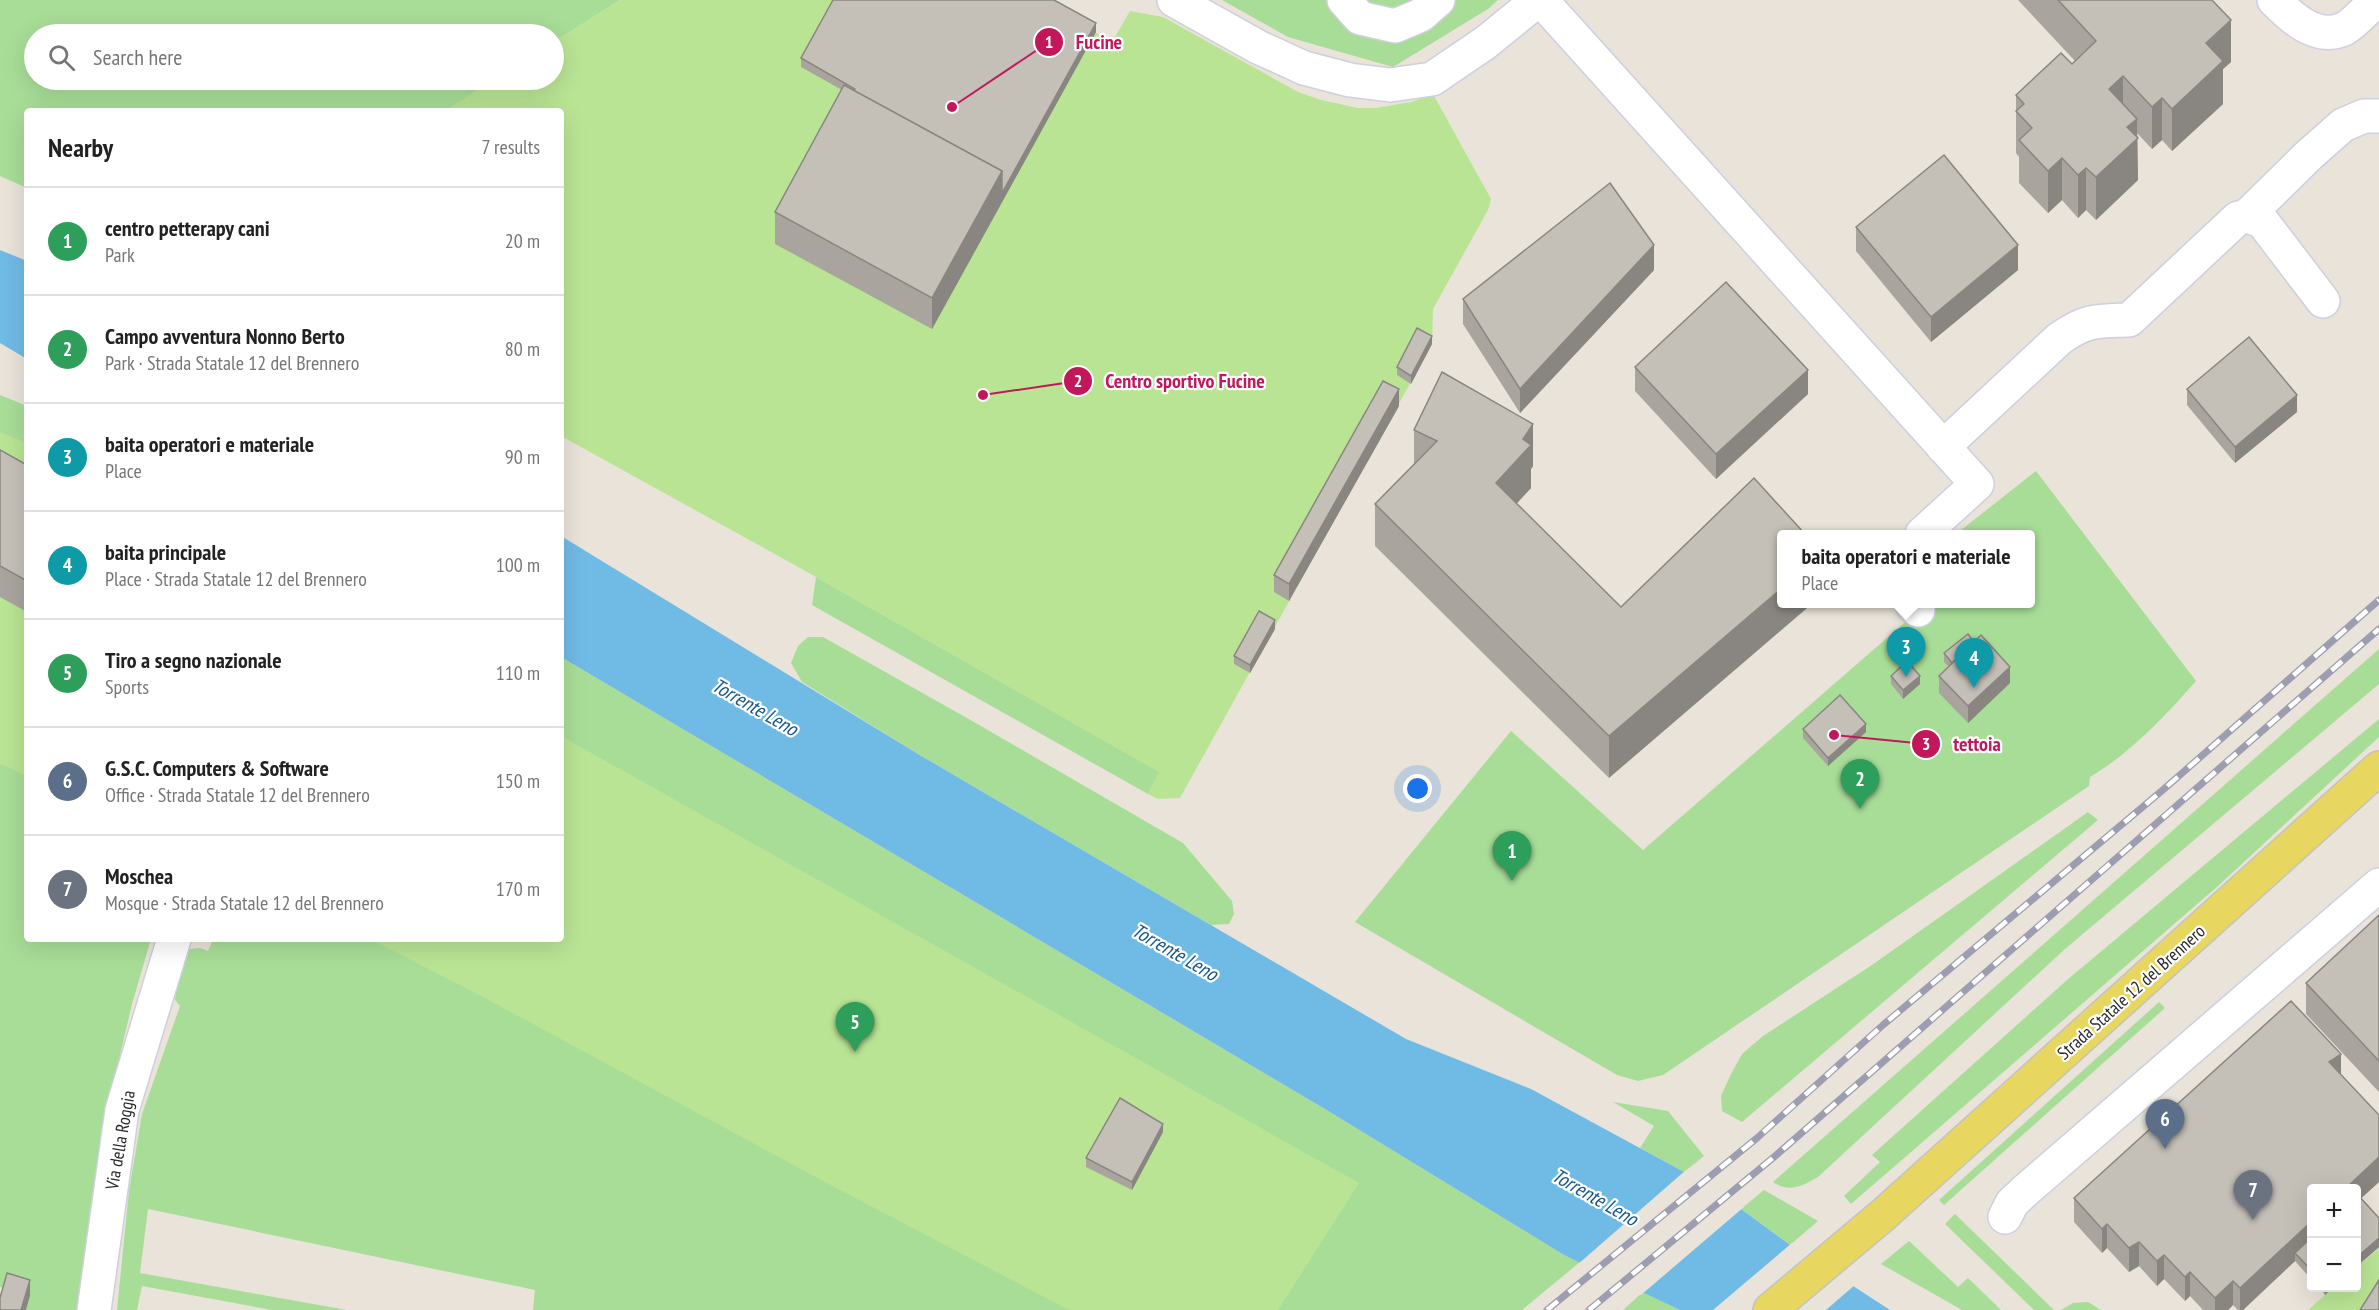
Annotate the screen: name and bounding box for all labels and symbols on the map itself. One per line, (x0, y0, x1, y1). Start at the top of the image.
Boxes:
callout: Fucine (1034, 23, 1134, 61)
text: Fucine (1076, 29, 1122, 55)
text: 1 (1045, 30, 1053, 53)
callout: Centro sportivo Fucine (1063, 362, 1277, 400)
text: Centro sportivo Fucine (1105, 368, 1265, 394)
text: 2 (1074, 369, 1082, 392)
pin: 3 (1886, 628, 1926, 677)
pin: 4 (1954, 638, 1994, 688)
water label: Torrente Leno (708, 672, 804, 743)
callout: tettoia (1911, 725, 2013, 763)
text: tettoia (1953, 731, 2001, 757)
text: 3 (1922, 732, 1930, 755)
pin: 2 (1840, 760, 1880, 809)
your location (1403, 774, 1432, 803)
pin: 1 (1492, 832, 1532, 881)
water label: Torrente Leno (1128, 917, 1224, 988)
street label: Strada Statale 12 del Brennero (2052, 919, 2210, 1064)
pin: 5 (836, 1002, 874, 1052)
street label: Via della Roggia (100, 1089, 140, 1192)
pin: 6 (2146, 1100, 2184, 1149)
water label: Torrente Leno (1548, 1162, 1644, 1233)
pin: 7 (2234, 1170, 2272, 1220)

